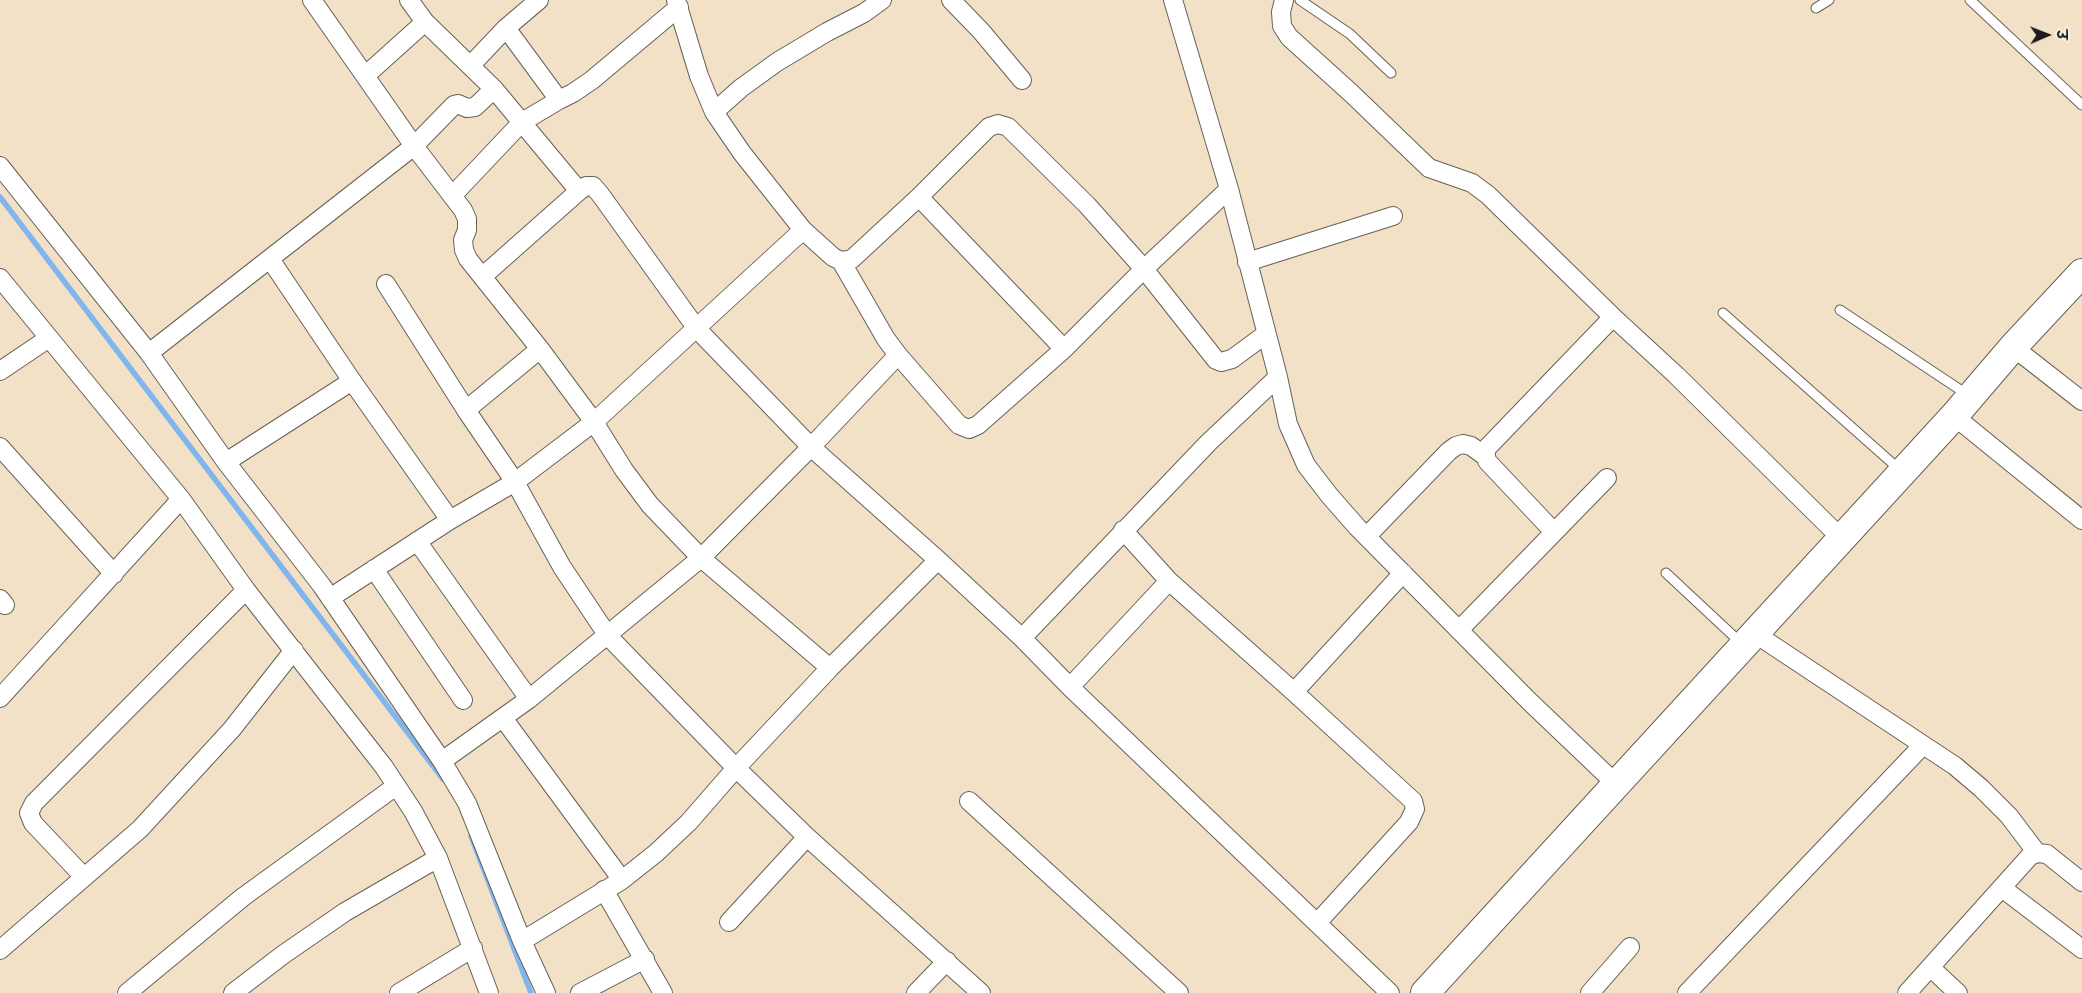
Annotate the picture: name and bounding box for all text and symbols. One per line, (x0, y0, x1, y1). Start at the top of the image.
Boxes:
north arrow (2022, 10, 2072, 60)
text: उ (2053, 30, 2072, 40)

